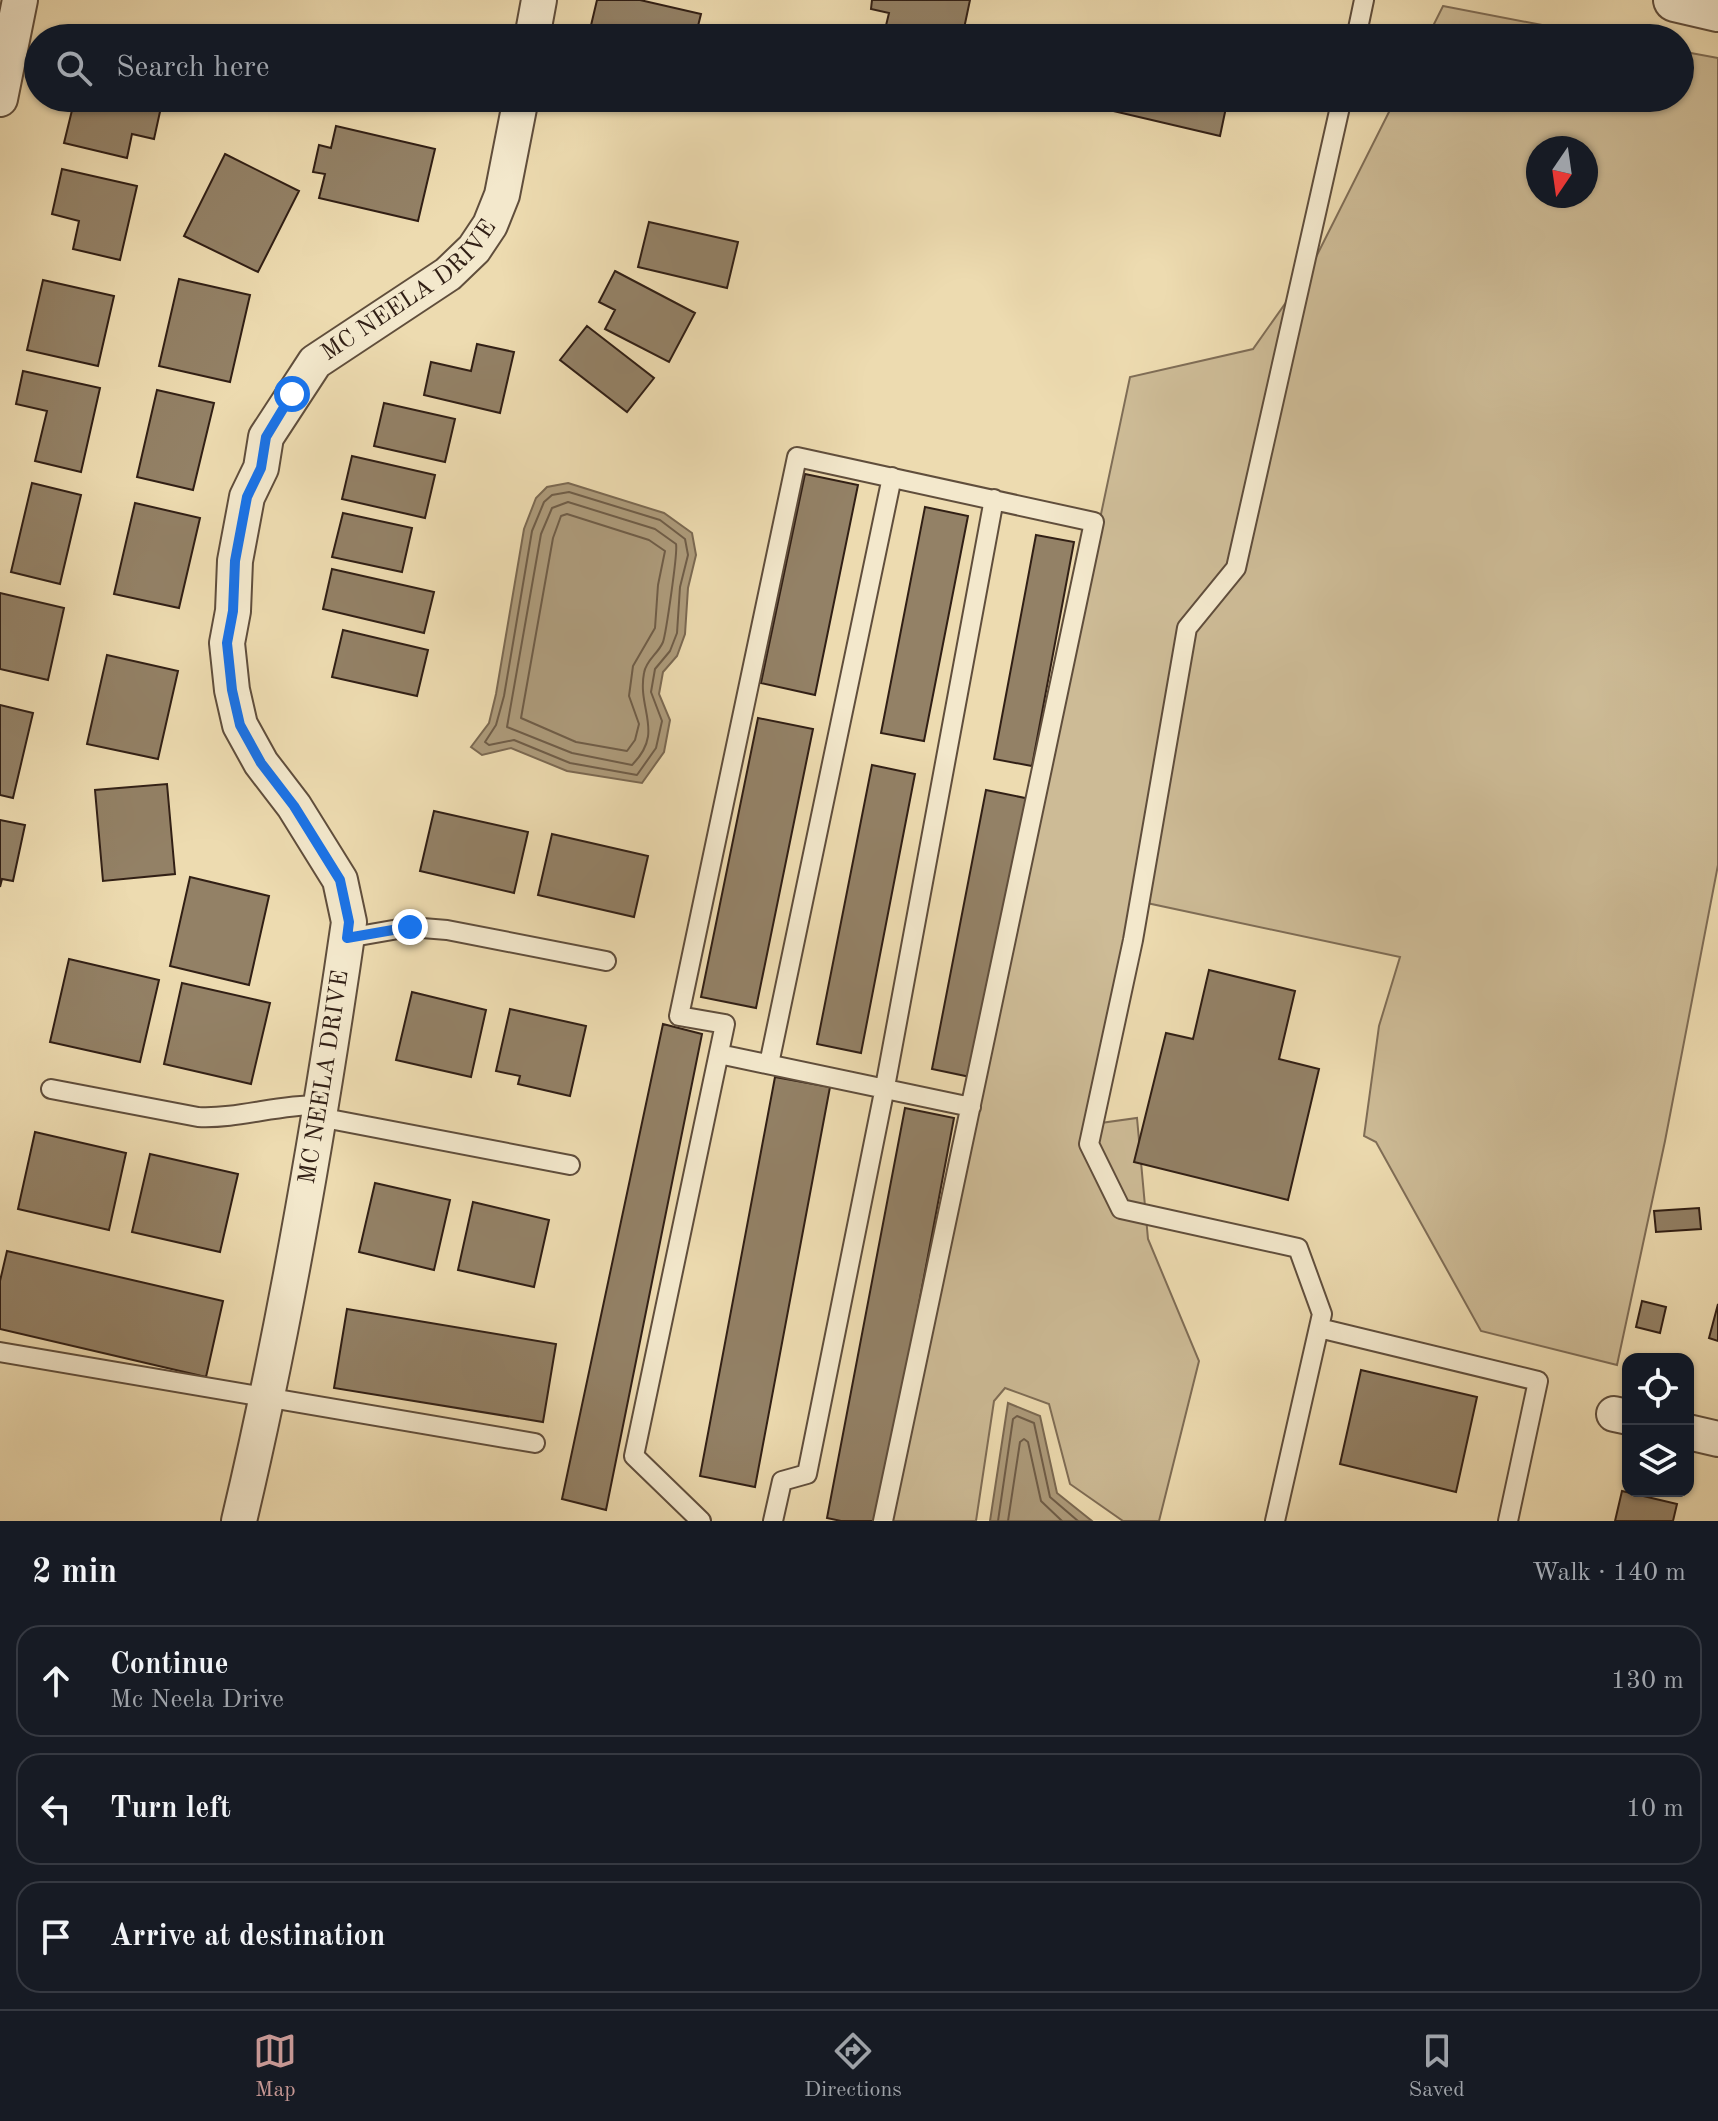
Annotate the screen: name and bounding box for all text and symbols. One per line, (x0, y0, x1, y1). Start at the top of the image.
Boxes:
search box (24, 24, 1694, 112)
icon: search (52, 46, 96, 90)
text: Search here (116, 53, 270, 83)
north arrow (1526, 136, 1598, 208)
street label: MC NEELA DRIVE (317, 216, 501, 366)
route start (274, 376, 310, 412)
route end (392, 909, 428, 945)
street label: MC NEELA DRIVE (296, 969, 354, 1186)
map controls (1622, 1353, 1694, 1497)
button: locate (1622, 1353, 1694, 1425)
button: layers (1622, 1425, 1694, 1497)
text: 2 min (32, 1556, 117, 1590)
text: Walk · 140 m (1532, 1560, 1686, 1586)
text: Continue (110, 1650, 229, 1680)
icon: ahead (34, 1659, 78, 1703)
text: 130 m (1611, 1668, 1684, 1694)
text: Mc Neela Drive (110, 1687, 284, 1713)
icon: left (34, 1787, 78, 1831)
text: Turn left (110, 1794, 231, 1824)
text: 10 m (1626, 1796, 1684, 1822)
icon: arrive (34, 1915, 78, 1959)
text: Arrive at destination (110, 1922, 385, 1952)
tab: Map (253, 2029, 297, 2104)
tab: Directions (804, 2029, 902, 2104)
tab: Saved (1409, 2029, 1465, 2104)

